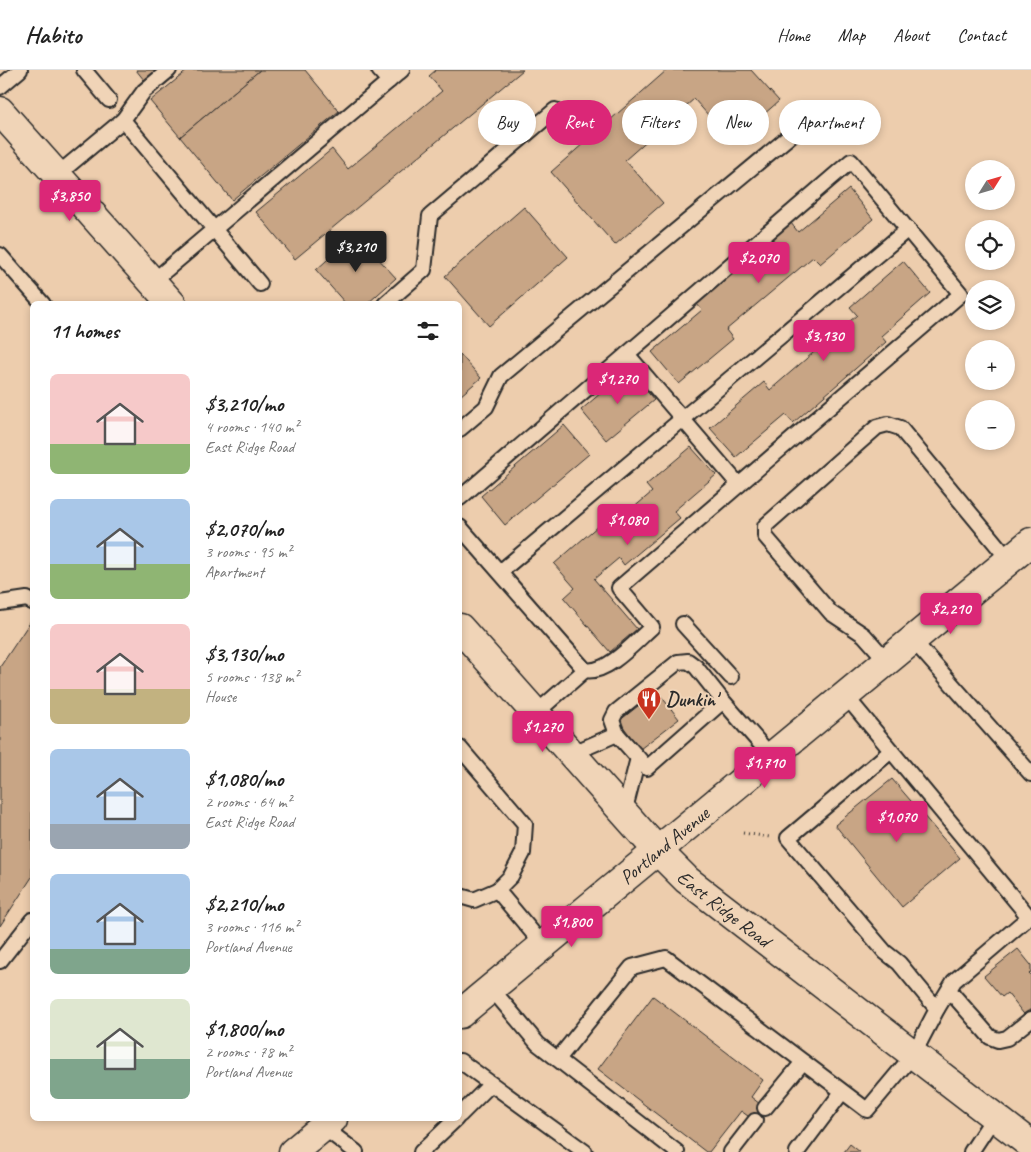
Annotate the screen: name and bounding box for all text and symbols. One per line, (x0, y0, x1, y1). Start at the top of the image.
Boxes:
text: Habito (25, 20, 81, 50)
text: Home (777, 24, 810, 46)
text: Map (838, 24, 865, 46)
text: About (893, 24, 929, 46)
text: Contact (957, 24, 1006, 46)
chip: Buy (478, 100, 536, 145)
chip: Rent (546, 100, 612, 145)
chip: Filters (622, 100, 697, 145)
chip: New (707, 100, 769, 145)
chip: Apartment (779, 100, 881, 145)
north arrow (965, 160, 1015, 210)
map controls (965, 160, 1015, 450)
pin: $3,850 (29, 180, 111, 222)
text: $3,850 (51, 186, 89, 206)
button: locate (965, 220, 1015, 270)
pin: $3,210 (315, 230, 397, 273)
text: $3,210 (336, 237, 376, 257)
pin: $2,070 (718, 242, 800, 284)
text: $2,070 (739, 248, 779, 268)
button: layers (965, 280, 1015, 330)
icon: filters (414, 317, 442, 345)
text: 11 homes (50, 318, 119, 344)
pin: $3,130 (783, 320, 865, 362)
text: $3,130 (804, 326, 844, 346)
button: + (965, 340, 1015, 390)
pin: $1,270 (577, 362, 659, 405)
text: $1,270 (598, 369, 638, 389)
text: $3,210/mo (205, 391, 283, 417)
icon: home (90, 394, 150, 454)
button: − (965, 400, 1015, 450)
text: 4 rooms · 140 m² (205, 417, 299, 437)
text: East Ridge Road (205, 437, 294, 457)
pin: $1,080 (587, 504, 669, 546)
text: $1,080 (608, 510, 648, 530)
text: $2,070/mo (205, 516, 283, 542)
icon: home (90, 519, 150, 579)
text: 3 rooms · 95 m² (205, 542, 291, 562)
text: Apartment (205, 562, 264, 582)
pin: $2,210 (910, 592, 992, 635)
text: $2,210 (931, 599, 971, 619)
text: $3,130/mo (205, 641, 283, 667)
icon: home (90, 644, 150, 704)
text: 5 rooms · 138 m² (205, 667, 299, 687)
restaurant icon: Dunkin' (636, 686, 662, 720)
text: House (205, 687, 236, 707)
place label: Dunkin' (666, 687, 722, 712)
pin: $1,270 (502, 710, 584, 753)
text: $1,270 (523, 717, 563, 737)
pin: $1,710 (724, 746, 806, 789)
text: $1,710 (745, 753, 785, 773)
text: $1,080/mo (205, 766, 283, 792)
icon: home (90, 769, 150, 829)
text: 2 rooms · 64 m² (205, 792, 291, 812)
street label: Portland Avenue (615, 800, 716, 890)
pin: $1,070 (856, 800, 938, 843)
text: $1,070 (877, 807, 917, 827)
text: East Ridge Road (205, 812, 294, 832)
street label: East Ridge Road (671, 865, 778, 955)
text: $2,210/mo (205, 891, 283, 917)
icon: home (90, 894, 150, 954)
pin: $1,800 (531, 906, 613, 948)
text: $1,800 (552, 912, 592, 932)
text: 3 rooms · 116 m² (205, 917, 299, 937)
text: Portland Avenue (205, 937, 292, 957)
text: $1,800/mo (205, 1016, 283, 1042)
icon: home (90, 1019, 150, 1079)
text: 2 rooms · 78 m² (205, 1042, 291, 1062)
text: Portland Avenue (205, 1062, 292, 1082)

